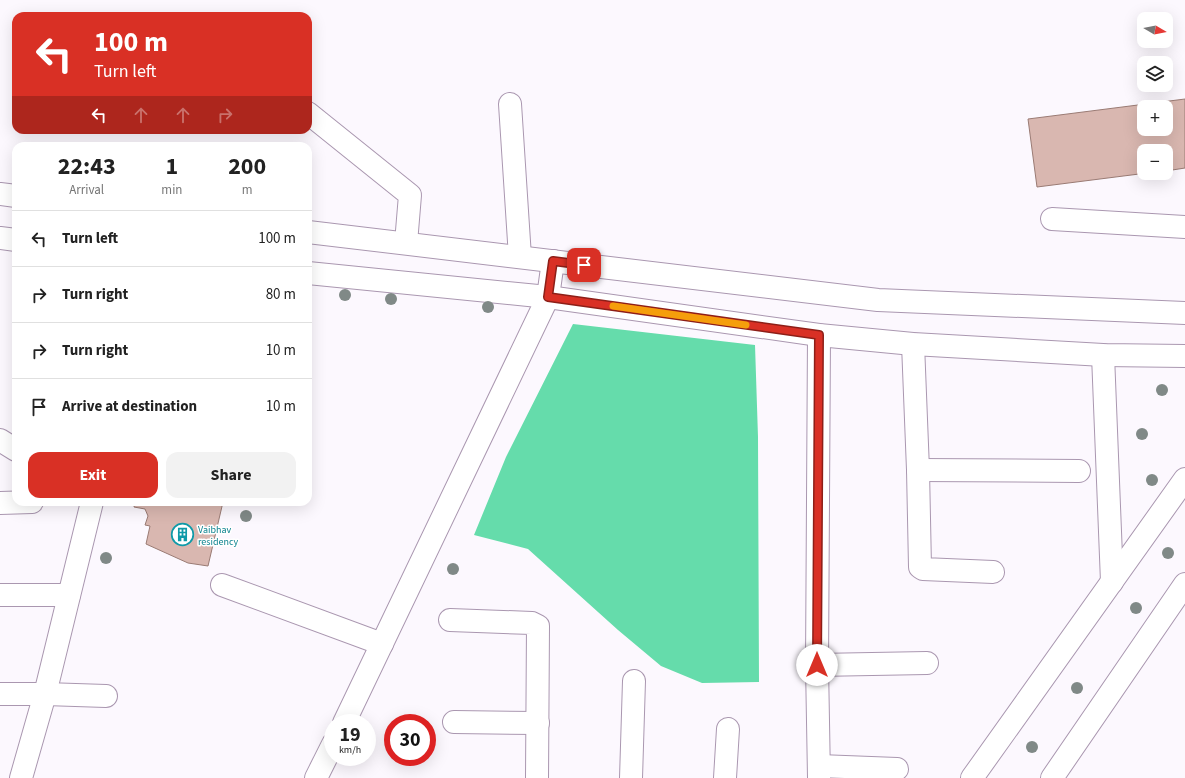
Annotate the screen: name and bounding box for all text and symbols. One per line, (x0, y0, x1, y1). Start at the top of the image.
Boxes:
north arrow (1137, 12, 1173, 48)
map controls (1137, 12, 1173, 180)
text: 100 m (94, 22, 168, 62)
icon: left (28, 28, 80, 80)
button: layers (1137, 56, 1173, 92)
text: Turn left (94, 59, 156, 84)
button: + (1137, 100, 1173, 136)
icon: left (88, 104, 110, 126)
icon: ahead (130, 104, 152, 126)
icon: ahead (172, 104, 194, 126)
icon: right (214, 104, 236, 126)
button: − (1137, 144, 1173, 180)
text: 22:43 (58, 149, 116, 184)
text: 1 (166, 149, 178, 184)
text: 200 (228, 149, 266, 184)
text: Arrival (69, 181, 104, 199)
text: min (161, 181, 182, 199)
text: m (242, 181, 253, 199)
icon: left (28, 228, 50, 250)
text: Turn left (62, 228, 118, 249)
text: 100 m (258, 228, 296, 249)
pin (567, 248, 601, 282)
icon: arrive (573, 254, 595, 276)
icon: right (28, 284, 50, 306)
text: Turn right (62, 284, 128, 305)
text: 80 m (266, 284, 296, 305)
icon: right (28, 340, 50, 362)
text: Turn right (62, 340, 128, 361)
text: 10 m (266, 340, 296, 361)
icon: arrive (28, 396, 50, 418)
text: Arrive at destination (62, 396, 197, 417)
text: 10 m (266, 396, 296, 417)
button: Exit (28, 452, 158, 498)
button: Share (166, 452, 296, 498)
building icon: Vaibhav residency (169, 522, 195, 548)
place label: Vaibhav residency (198, 523, 239, 549)
position arrow (796, 644, 838, 686)
speed limit sign: 30 (384, 714, 436, 766)
text: 19 (339, 721, 361, 749)
text: km/h (339, 743, 361, 757)

